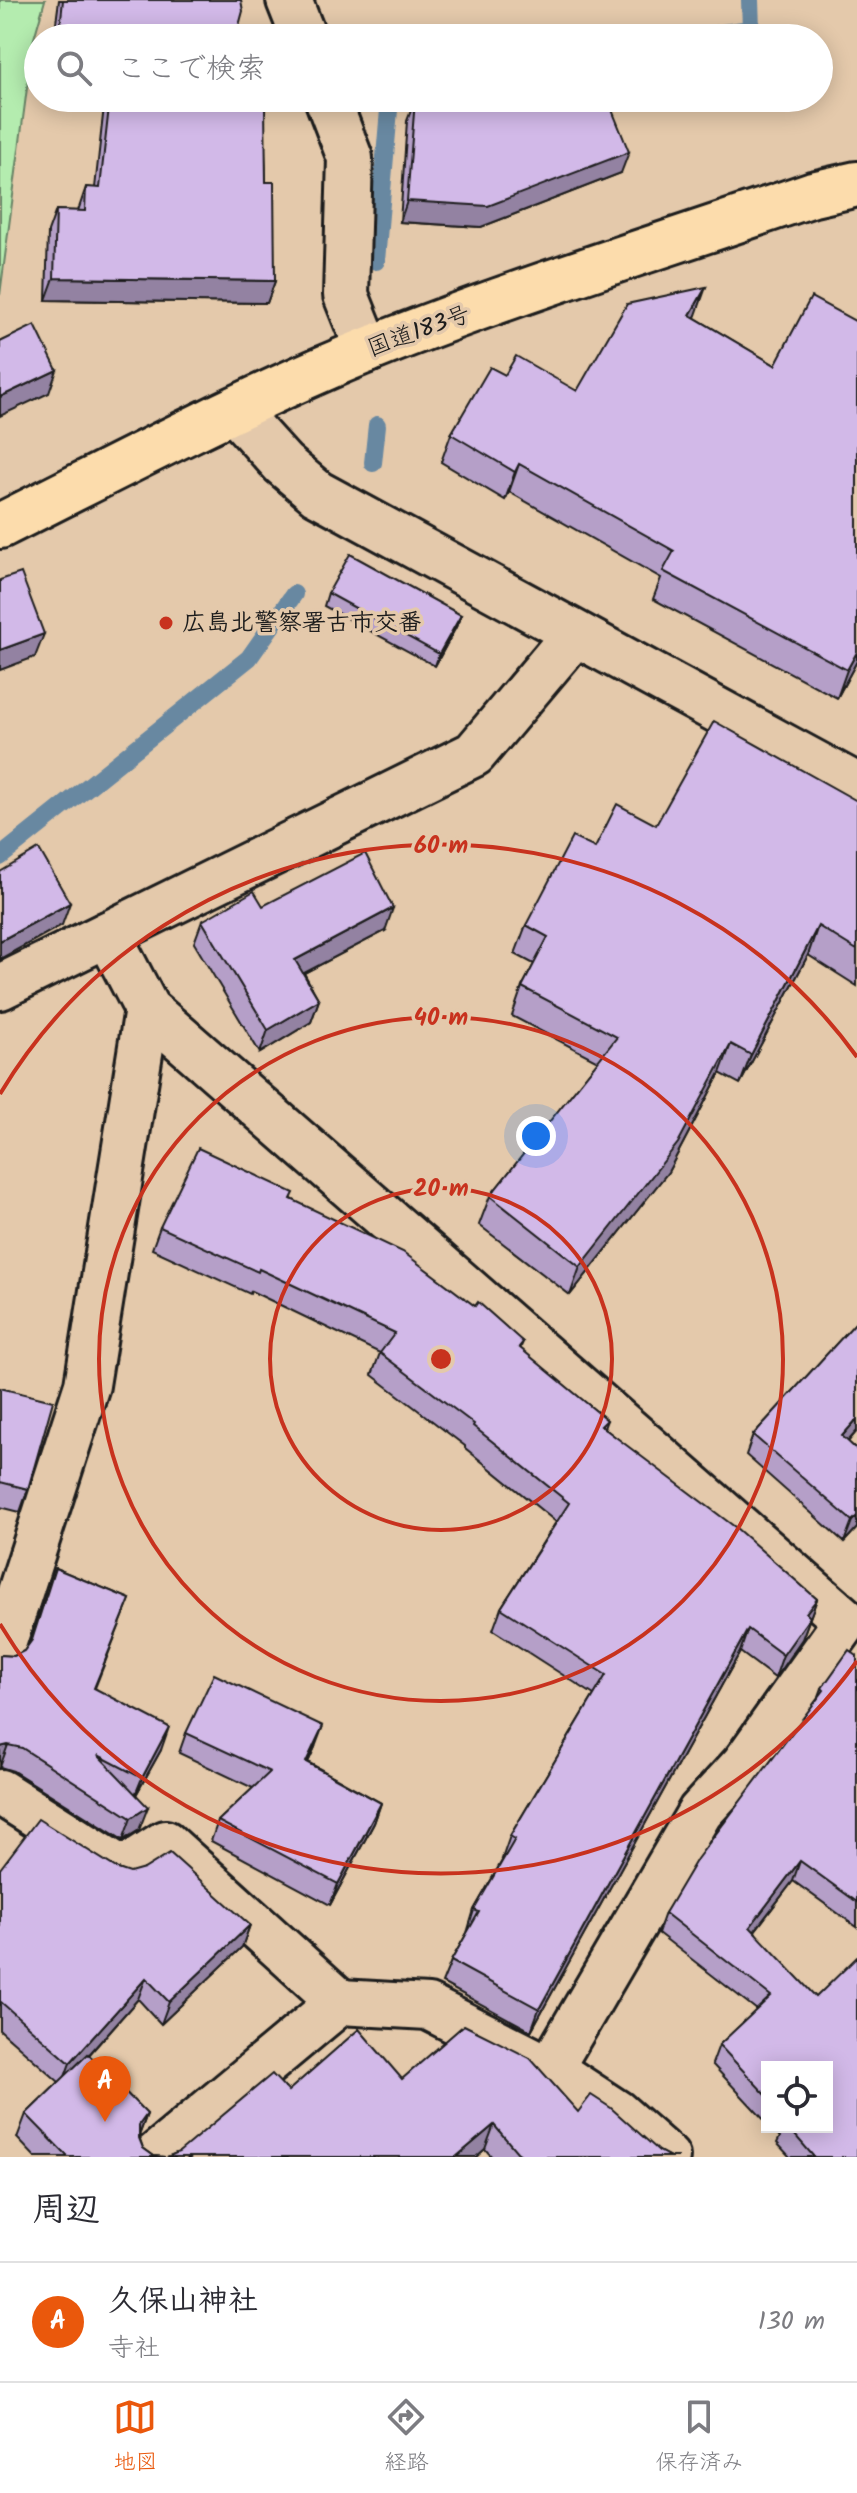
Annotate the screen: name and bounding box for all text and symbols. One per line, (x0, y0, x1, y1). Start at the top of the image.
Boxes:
search box (24, 24, 833, 112)
icon: search (52, 46, 96, 90)
text: ここで検索 (116, 46, 266, 94)
street label: 国道183号 (362, 295, 476, 369)
place label: 広島北警察署古市交番 (182, 604, 422, 643)
marker: 広島北警察署古市交番 (157, 614, 175, 632)
text: 60 m (414, 827, 468, 866)
text: 40 m (414, 999, 468, 1038)
your location (516, 1116, 556, 1156)
text: 20 m (413, 1170, 469, 1209)
centre of rings (427, 1345, 455, 1373)
pin: A (79, 2056, 131, 2122)
map controls (761, 2061, 833, 2133)
button: locate (761, 2061, 833, 2133)
text: 周辺 (32, 2184, 100, 2238)
text: 久保山神社 (108, 2278, 258, 2326)
text: A (50, 2301, 66, 2343)
text: 130 m (758, 2301, 825, 2343)
text: 寺社 (108, 2328, 160, 2370)
tab: 地図 (113, 2395, 158, 2481)
tab: 経路 (384, 2395, 429, 2481)
tab: 保存済み (655, 2395, 744, 2481)

